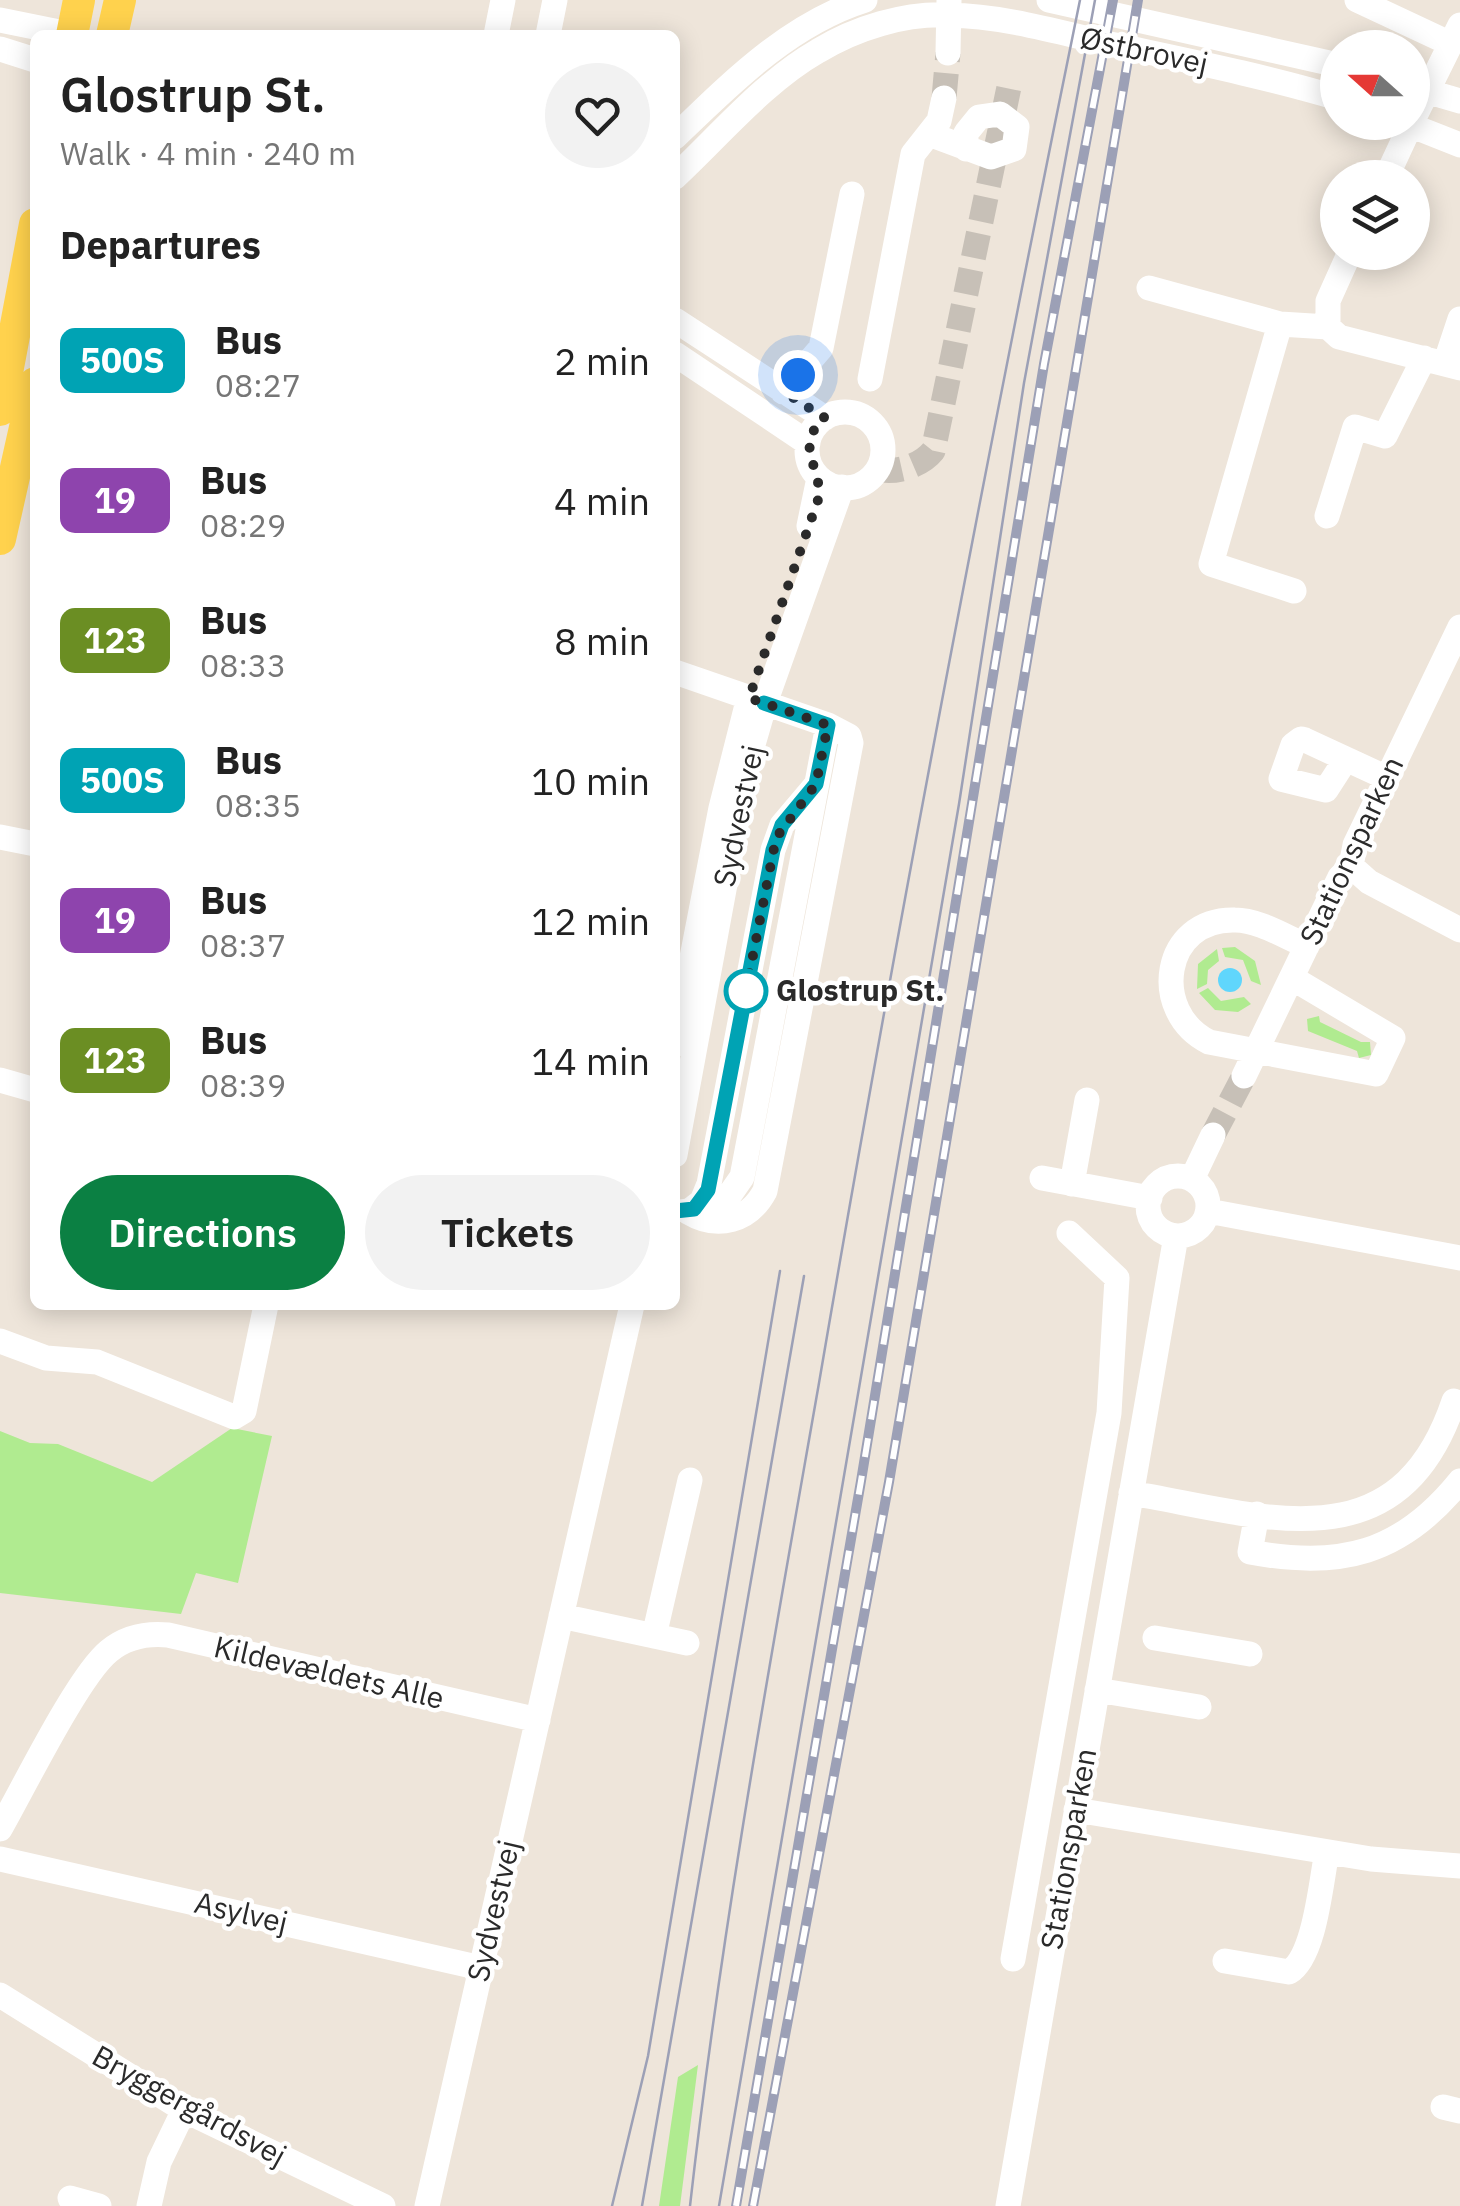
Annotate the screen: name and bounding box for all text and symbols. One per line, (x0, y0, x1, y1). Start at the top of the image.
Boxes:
street label: Østbrovej (1077, 17, 1212, 82)
north arrow (1320, 30, 1430, 140)
map controls (1320, 30, 1430, 270)
text: Glostrup St. (60, 63, 326, 125)
button: heart (545, 63, 650, 168)
text: Walk · 4 min · 240 m (60, 132, 356, 174)
button: layers (1320, 160, 1430, 270)
text: Departures (60, 220, 261, 269)
text: Bus (215, 315, 282, 364)
text: 2 min (554, 336, 650, 385)
text: 500S (80, 337, 165, 383)
your location (773, 350, 823, 400)
text: 08:27 (215, 364, 301, 406)
text: Bus (200, 455, 267, 504)
text: 4 min (554, 476, 650, 525)
text: 19 (94, 477, 136, 523)
text: 08:29 (200, 504, 286, 546)
text: Bus (200, 595, 267, 644)
text: 8 min (554, 616, 650, 665)
text: 123 (83, 617, 147, 663)
text: 08:33 (200, 644, 286, 686)
text: Bus (215, 735, 282, 784)
street label: Sydvestvej (703, 741, 772, 890)
street label: Stationsparken (1290, 750, 1411, 951)
text: 10 min (531, 756, 650, 805)
text: 500S (80, 757, 165, 803)
text: 08:35 (215, 784, 301, 826)
text: Bus (200, 875, 267, 924)
text: 12 min (531, 896, 650, 945)
text: 19 (94, 897, 136, 943)
text: 08:37 (200, 924, 286, 966)
marker: Glostrup St. (725, 970, 767, 1012)
place label: Glostrup St. (776, 970, 945, 1009)
text: Bus (200, 1015, 267, 1064)
text: 14 min (531, 1036, 650, 1085)
text: 123 (83, 1037, 147, 1083)
text: 08:39 (200, 1064, 286, 1106)
button: Directions (60, 1175, 345, 1290)
button: Tickets (365, 1175, 650, 1290)
street label: Kildevældets Alle (211, 1626, 448, 1717)
street label: Stationsparken (1031, 1745, 1104, 1952)
street label: Sydvestvej (457, 1836, 528, 1985)
street label: Asylvej (191, 1882, 292, 1941)
street label: Bryggergårdsvej (86, 2035, 294, 2174)

